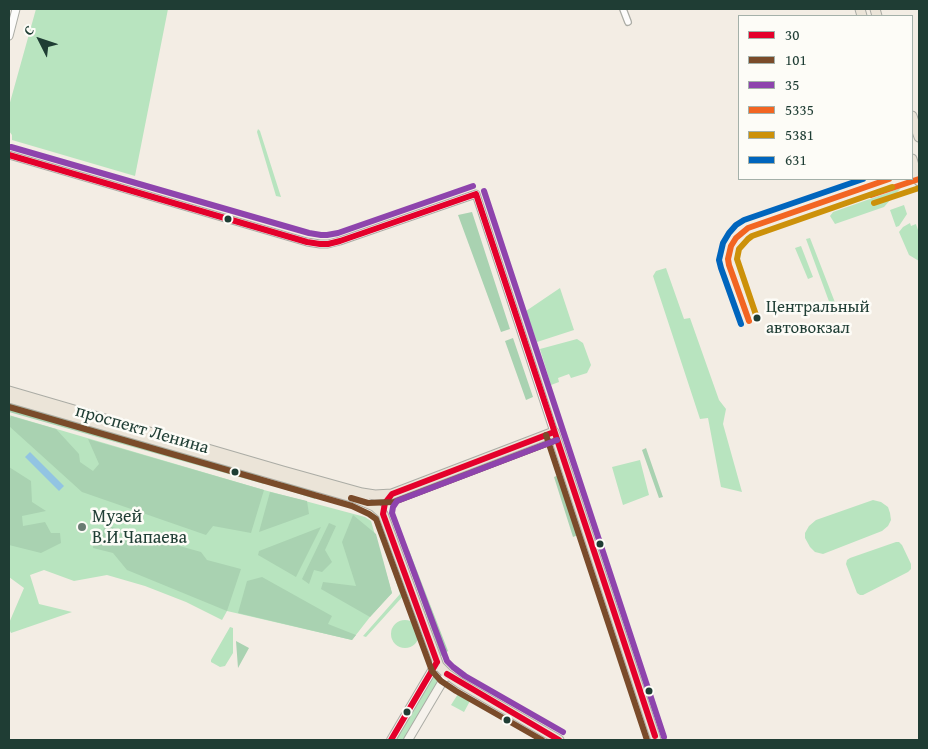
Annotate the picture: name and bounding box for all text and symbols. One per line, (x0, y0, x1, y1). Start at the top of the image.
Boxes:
north arrow (15, 15, 65, 65)
legend (738, 15, 913, 180)
text: С (19, 21, 39, 40)
text: 30 (785, 24, 799, 45)
text: 101 (785, 49, 807, 70)
text: 35 (785, 74, 799, 95)
text: 5335 (785, 99, 814, 120)
text: 5381 (785, 124, 814, 145)
text: 631 (785, 149, 807, 170)
unlabelled marker (223, 214, 233, 224)
place label: Центральный автовокзал (766, 298, 870, 338)
marker: Центральный автовокзал (752, 313, 762, 323)
street label: проспект Ленина (73, 401, 211, 459)
unlabelled marker (230, 467, 240, 477)
place label: Музей В.И.Чапаева (92, 506, 187, 548)
marker: Музей В.И.Чапаева (76, 521, 88, 533)
unlabelled marker (595, 539, 605, 549)
unlabelled marker (644, 686, 654, 696)
unlabelled marker (402, 707, 412, 717)
unlabelled marker (502, 715, 512, 725)

